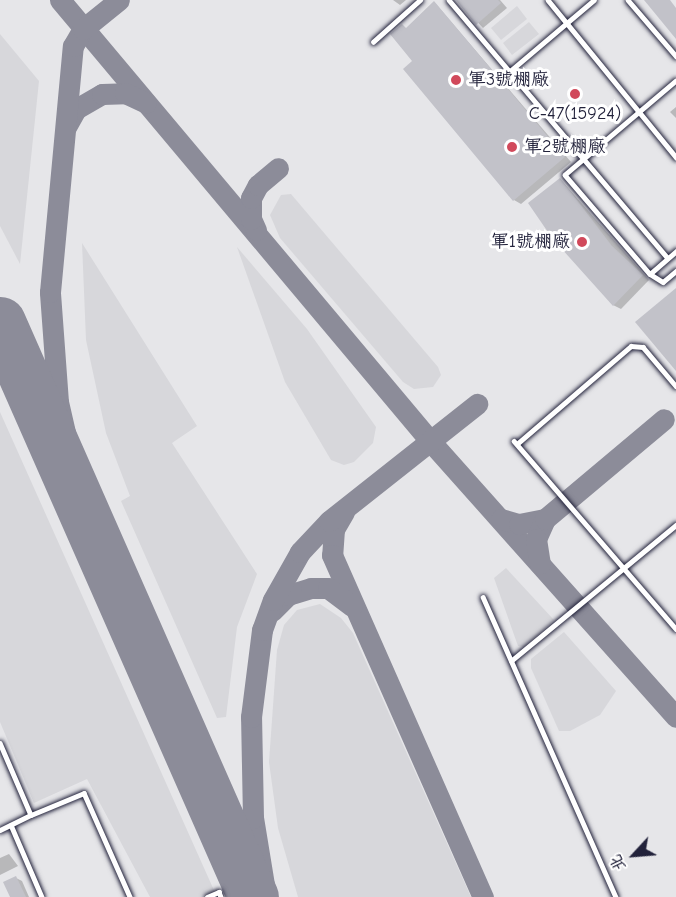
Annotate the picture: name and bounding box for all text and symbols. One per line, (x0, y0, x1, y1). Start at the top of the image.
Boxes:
place label: 軍3號棚廠 (468, 69, 549, 91)
marker: 軍3號棚廠 (449, 73, 463, 87)
marker: C-47(15924) (568, 87, 582, 101)
place label: C-47(15924) (529, 103, 621, 125)
place label: 軍2號棚廠 (524, 136, 605, 158)
marker: 軍2號棚廠 (505, 140, 519, 154)
place label: 軍1號棚廠 (491, 231, 570, 253)
marker: 軍1號棚廠 (575, 235, 589, 249)
north arrow (604, 825, 664, 885)
text: 北 (606, 852, 629, 874)

